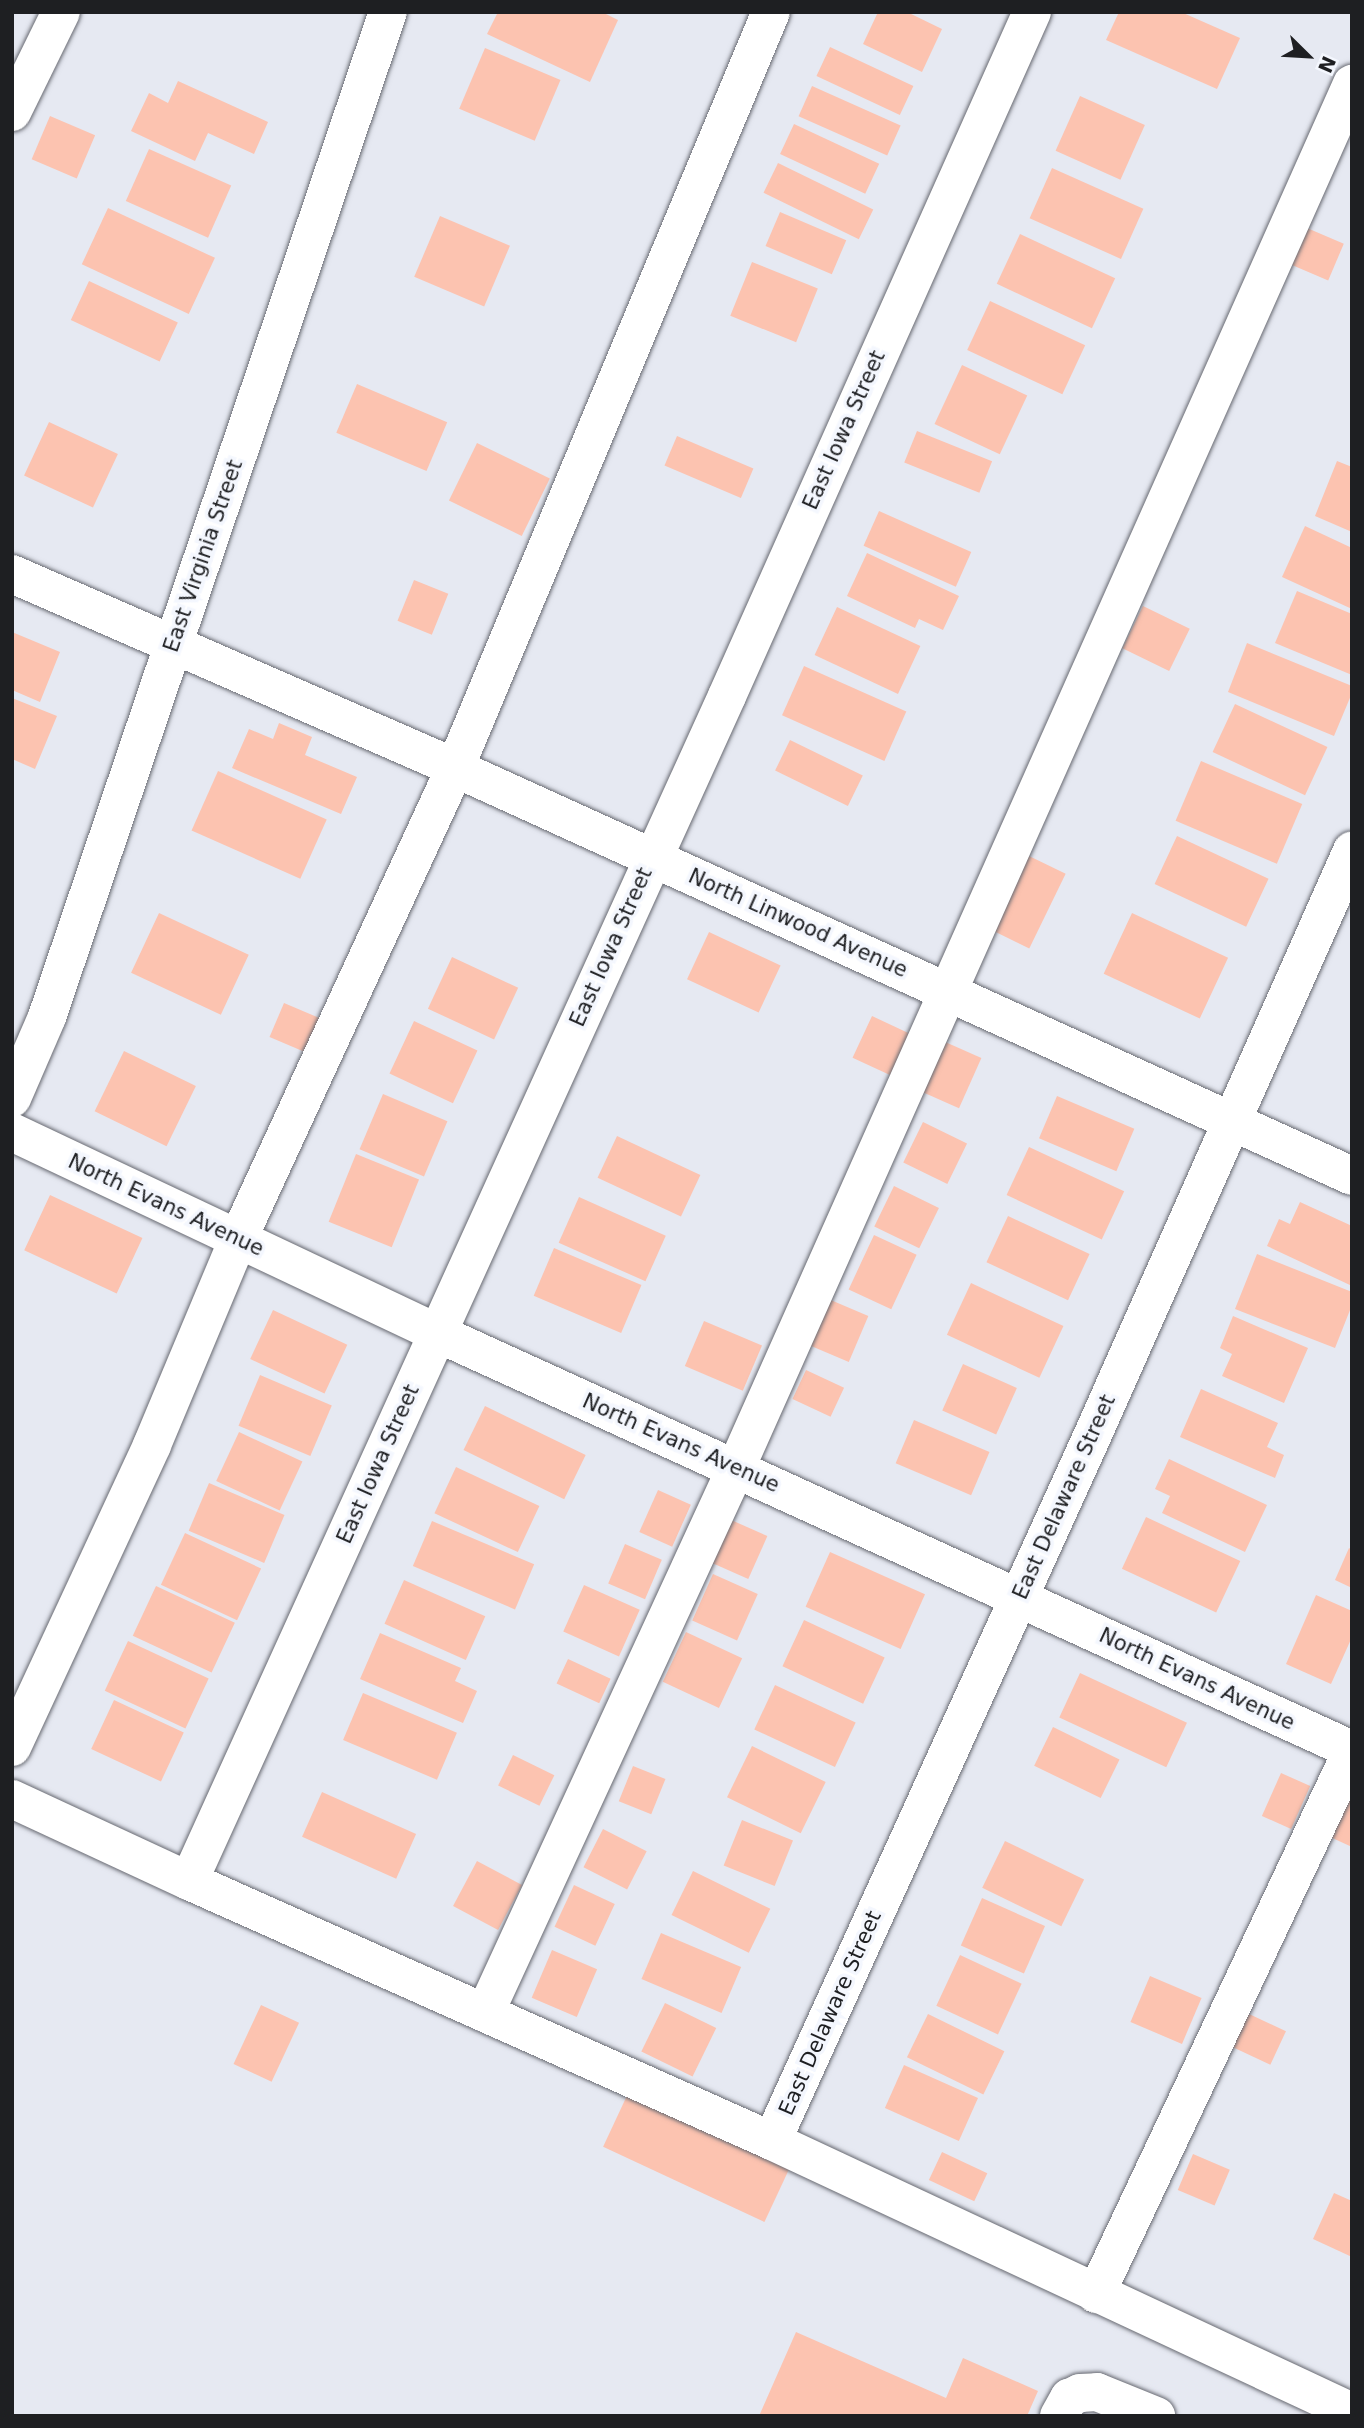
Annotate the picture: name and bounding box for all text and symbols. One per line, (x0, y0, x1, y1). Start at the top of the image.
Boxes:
north arrow (1273, 21, 1343, 91)
text: N (1314, 53, 1340, 76)
street label: East Iowa Street (798, 347, 890, 513)
street label: East Virginia Street (158, 457, 248, 655)
street label: North Linwood Avenue (685, 863, 911, 983)
street label: East Iowa Street (565, 864, 657, 1030)
street label: North Evans Avenue (64, 1149, 268, 1261)
street label: East Iowa Street (332, 1381, 424, 1547)
street label: North Evans Avenue (579, 1388, 783, 1498)
street label: East Delaware Street (1007, 1391, 1121, 1603)
street label: North Evans Avenue (1095, 1623, 1299, 1735)
street label: East Delaware Street (773, 1907, 887, 2119)

